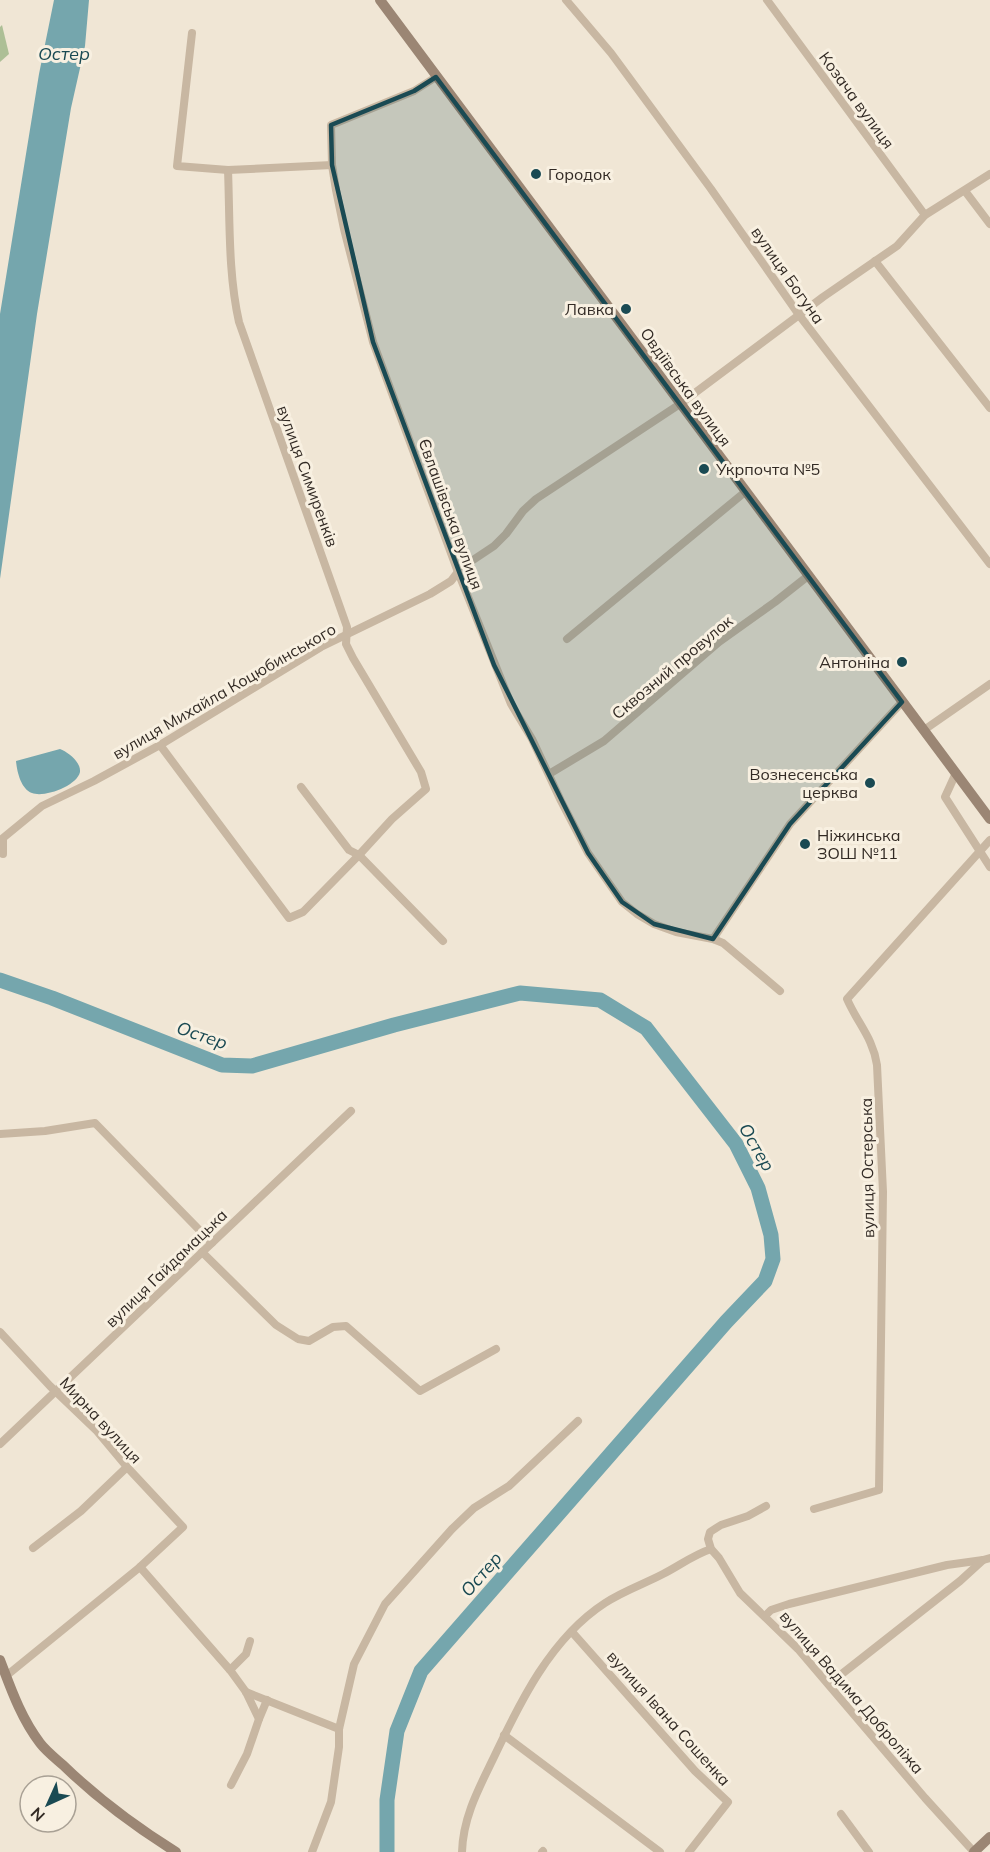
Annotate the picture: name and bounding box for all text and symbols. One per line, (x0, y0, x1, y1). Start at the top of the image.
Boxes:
water label: Остер (38, 42, 90, 65)
street label: Козача вулиця (815, 48, 899, 152)
place label: Городок (548, 164, 611, 184)
marker: Городок (529, 167, 543, 181)
street label: вулиця Богуна (747, 223, 829, 327)
place label: Лавка (565, 299, 614, 319)
marker: Лавка (619, 302, 633, 316)
street label: Овдіївська вулиця (636, 324, 736, 450)
street label: вулиця Симиренків (273, 402, 343, 550)
street label: Євлашівська вулиця (414, 436, 488, 592)
place label: Укрпочта №5 (715, 459, 820, 479)
marker: Укрпочта №5 (697, 462, 711, 476)
street label: Сквозний провулок (607, 610, 737, 723)
street label: вулиця Михайла Коцюбинського (109, 619, 339, 763)
place label: Антоніна (819, 652, 890, 672)
marker: Антоніна (895, 655, 909, 669)
place label: Вознесенська церква (750, 764, 858, 802)
marker: Вознесенська церква (863, 776, 877, 790)
place label: Ніжинська ЗОШ №11 (817, 825, 900, 863)
marker: Ніжинська ЗОШ №11 (798, 837, 812, 851)
water label: Остер (174, 1016, 230, 1054)
street label: вулиця Остерська (856, 1098, 878, 1238)
water label: Остер (734, 1119, 780, 1175)
street label: вулиця Гайдамацька (101, 1205, 231, 1331)
street label: Мирна вулиця (56, 1373, 146, 1467)
water label: Остер (455, 1547, 507, 1601)
street label: вулиця Вадима Доброліжа (776, 1606, 928, 1778)
street label: вулиця Івана Сошенка (603, 1646, 735, 1790)
north arrow (18, 1774, 78, 1834)
text: N (26, 1803, 49, 1826)

